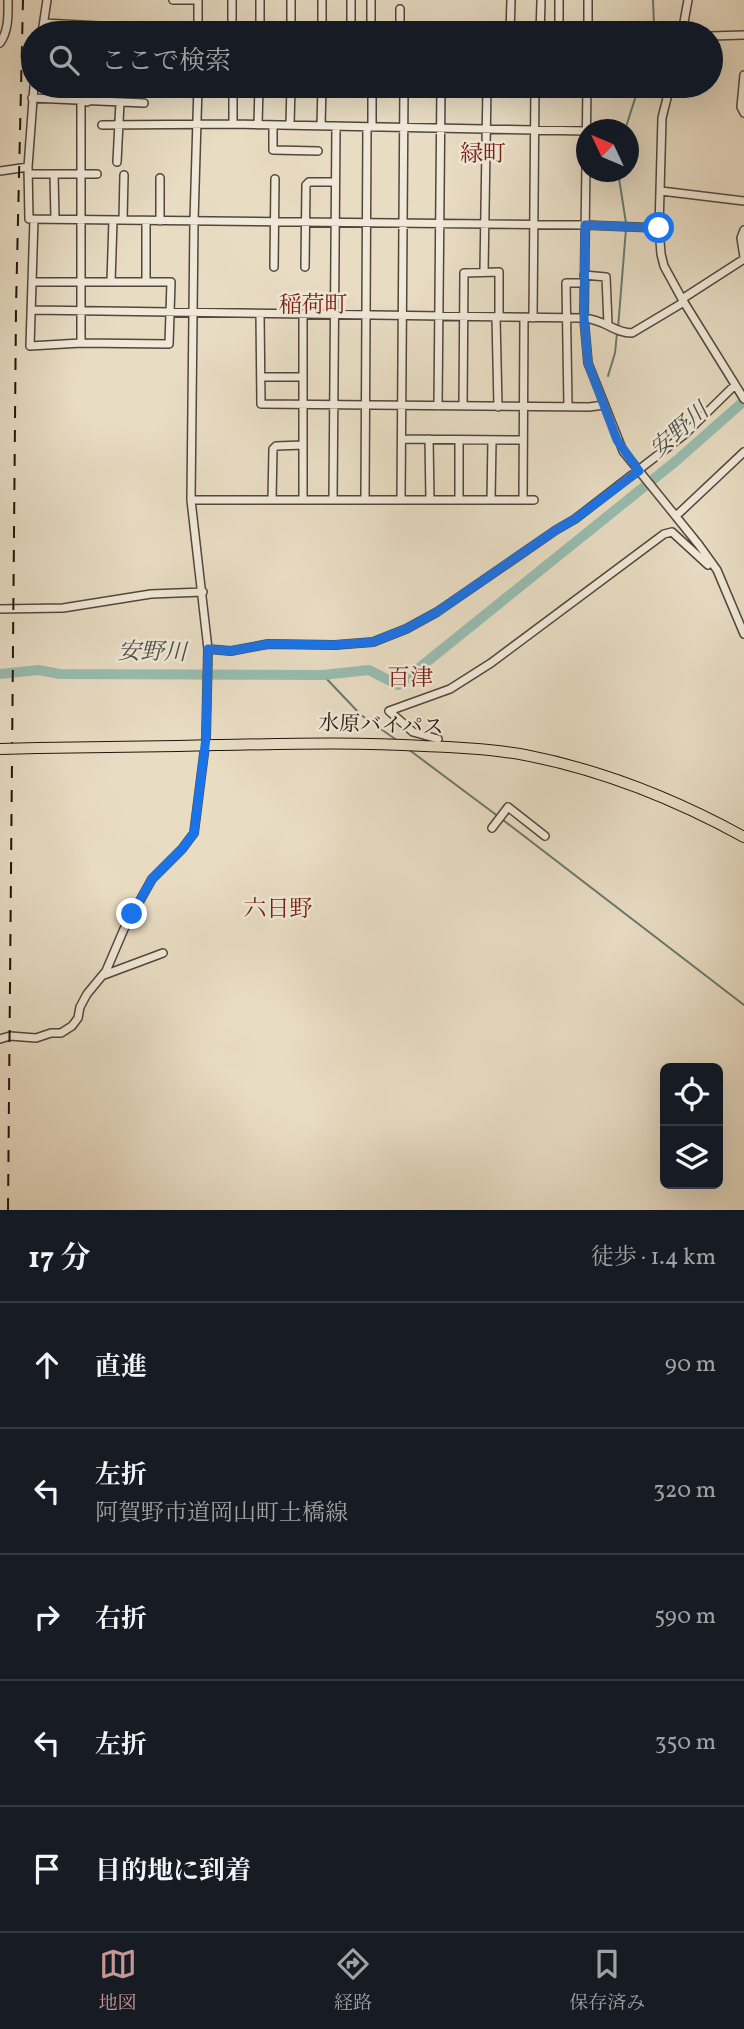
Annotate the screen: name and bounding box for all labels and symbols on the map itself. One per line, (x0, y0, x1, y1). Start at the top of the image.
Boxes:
north arrow (576, 119, 639, 182)
district label: 緑町 (460, 139, 506, 171)
route start (643, 212, 674, 243)
district label: 稲荷町 (279, 290, 348, 322)
water label: 安野川 (643, 394, 719, 466)
water label: 安野川 (117, 636, 190, 670)
district label: 百津 (387, 663, 433, 695)
street label: 水原バイパス (318, 709, 444, 743)
district label: 六日野 (244, 894, 313, 926)
route end (116, 898, 147, 929)

